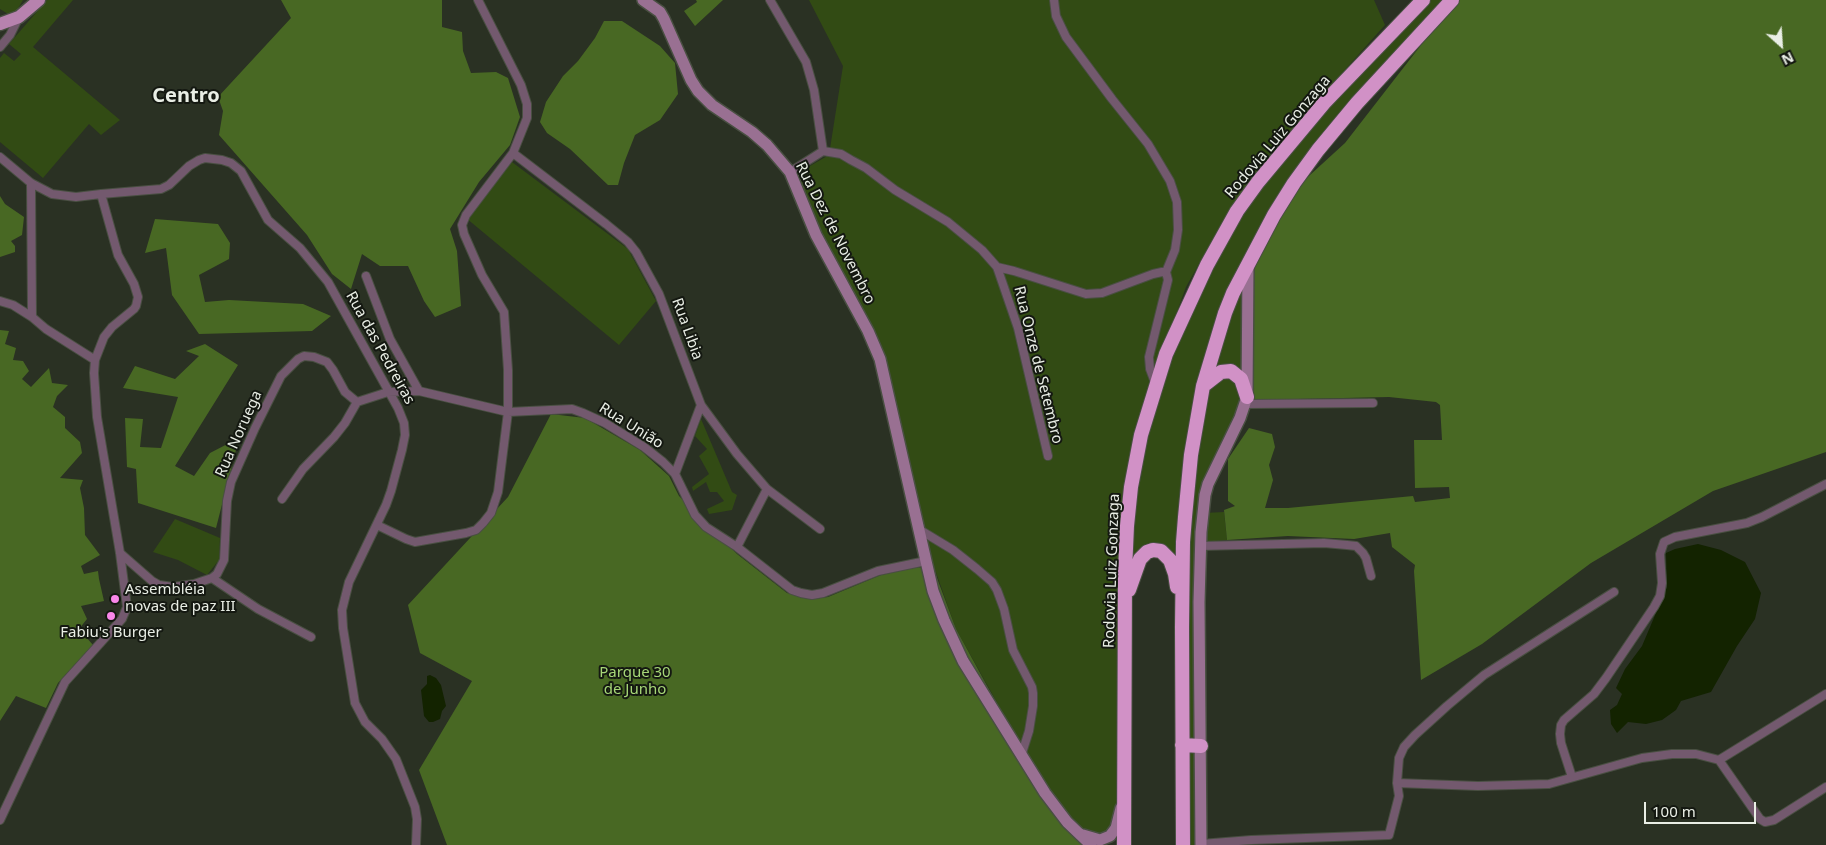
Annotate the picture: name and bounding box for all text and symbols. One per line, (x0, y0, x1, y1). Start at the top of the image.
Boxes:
north arrow (1756, 20, 1806, 70)
text: N (1779, 48, 1797, 70)
street label: Rodovia Luiz Gonzaga (1221, 72, 1335, 202)
district label: Centro (152, 84, 220, 108)
street label: Rua Dez de Novembro (791, 159, 879, 307)
street label: Rua Onze de Setembro (1010, 284, 1066, 446)
street label: Rua das Pedreiras (342, 288, 418, 408)
street label: Rua Libia (668, 296, 706, 362)
street label: Rua Noruega (212, 388, 266, 480)
street label: Rua União (595, 399, 667, 453)
street label: Rodovia Luiz Gonzaga (1100, 493, 1124, 649)
place label: Assembléia novas de paz III (125, 581, 236, 616)
marker: Assembléia novas de paz III (109, 593, 121, 605)
marker: Fabiu's Burger (105, 610, 117, 622)
place label: Fabiu's Burger (60, 624, 162, 642)
park label: Parque 30 de Junho (599, 664, 671, 699)
scale bar (1646, 792, 1758, 824)
text: 100 m (1652, 801, 1696, 821)

